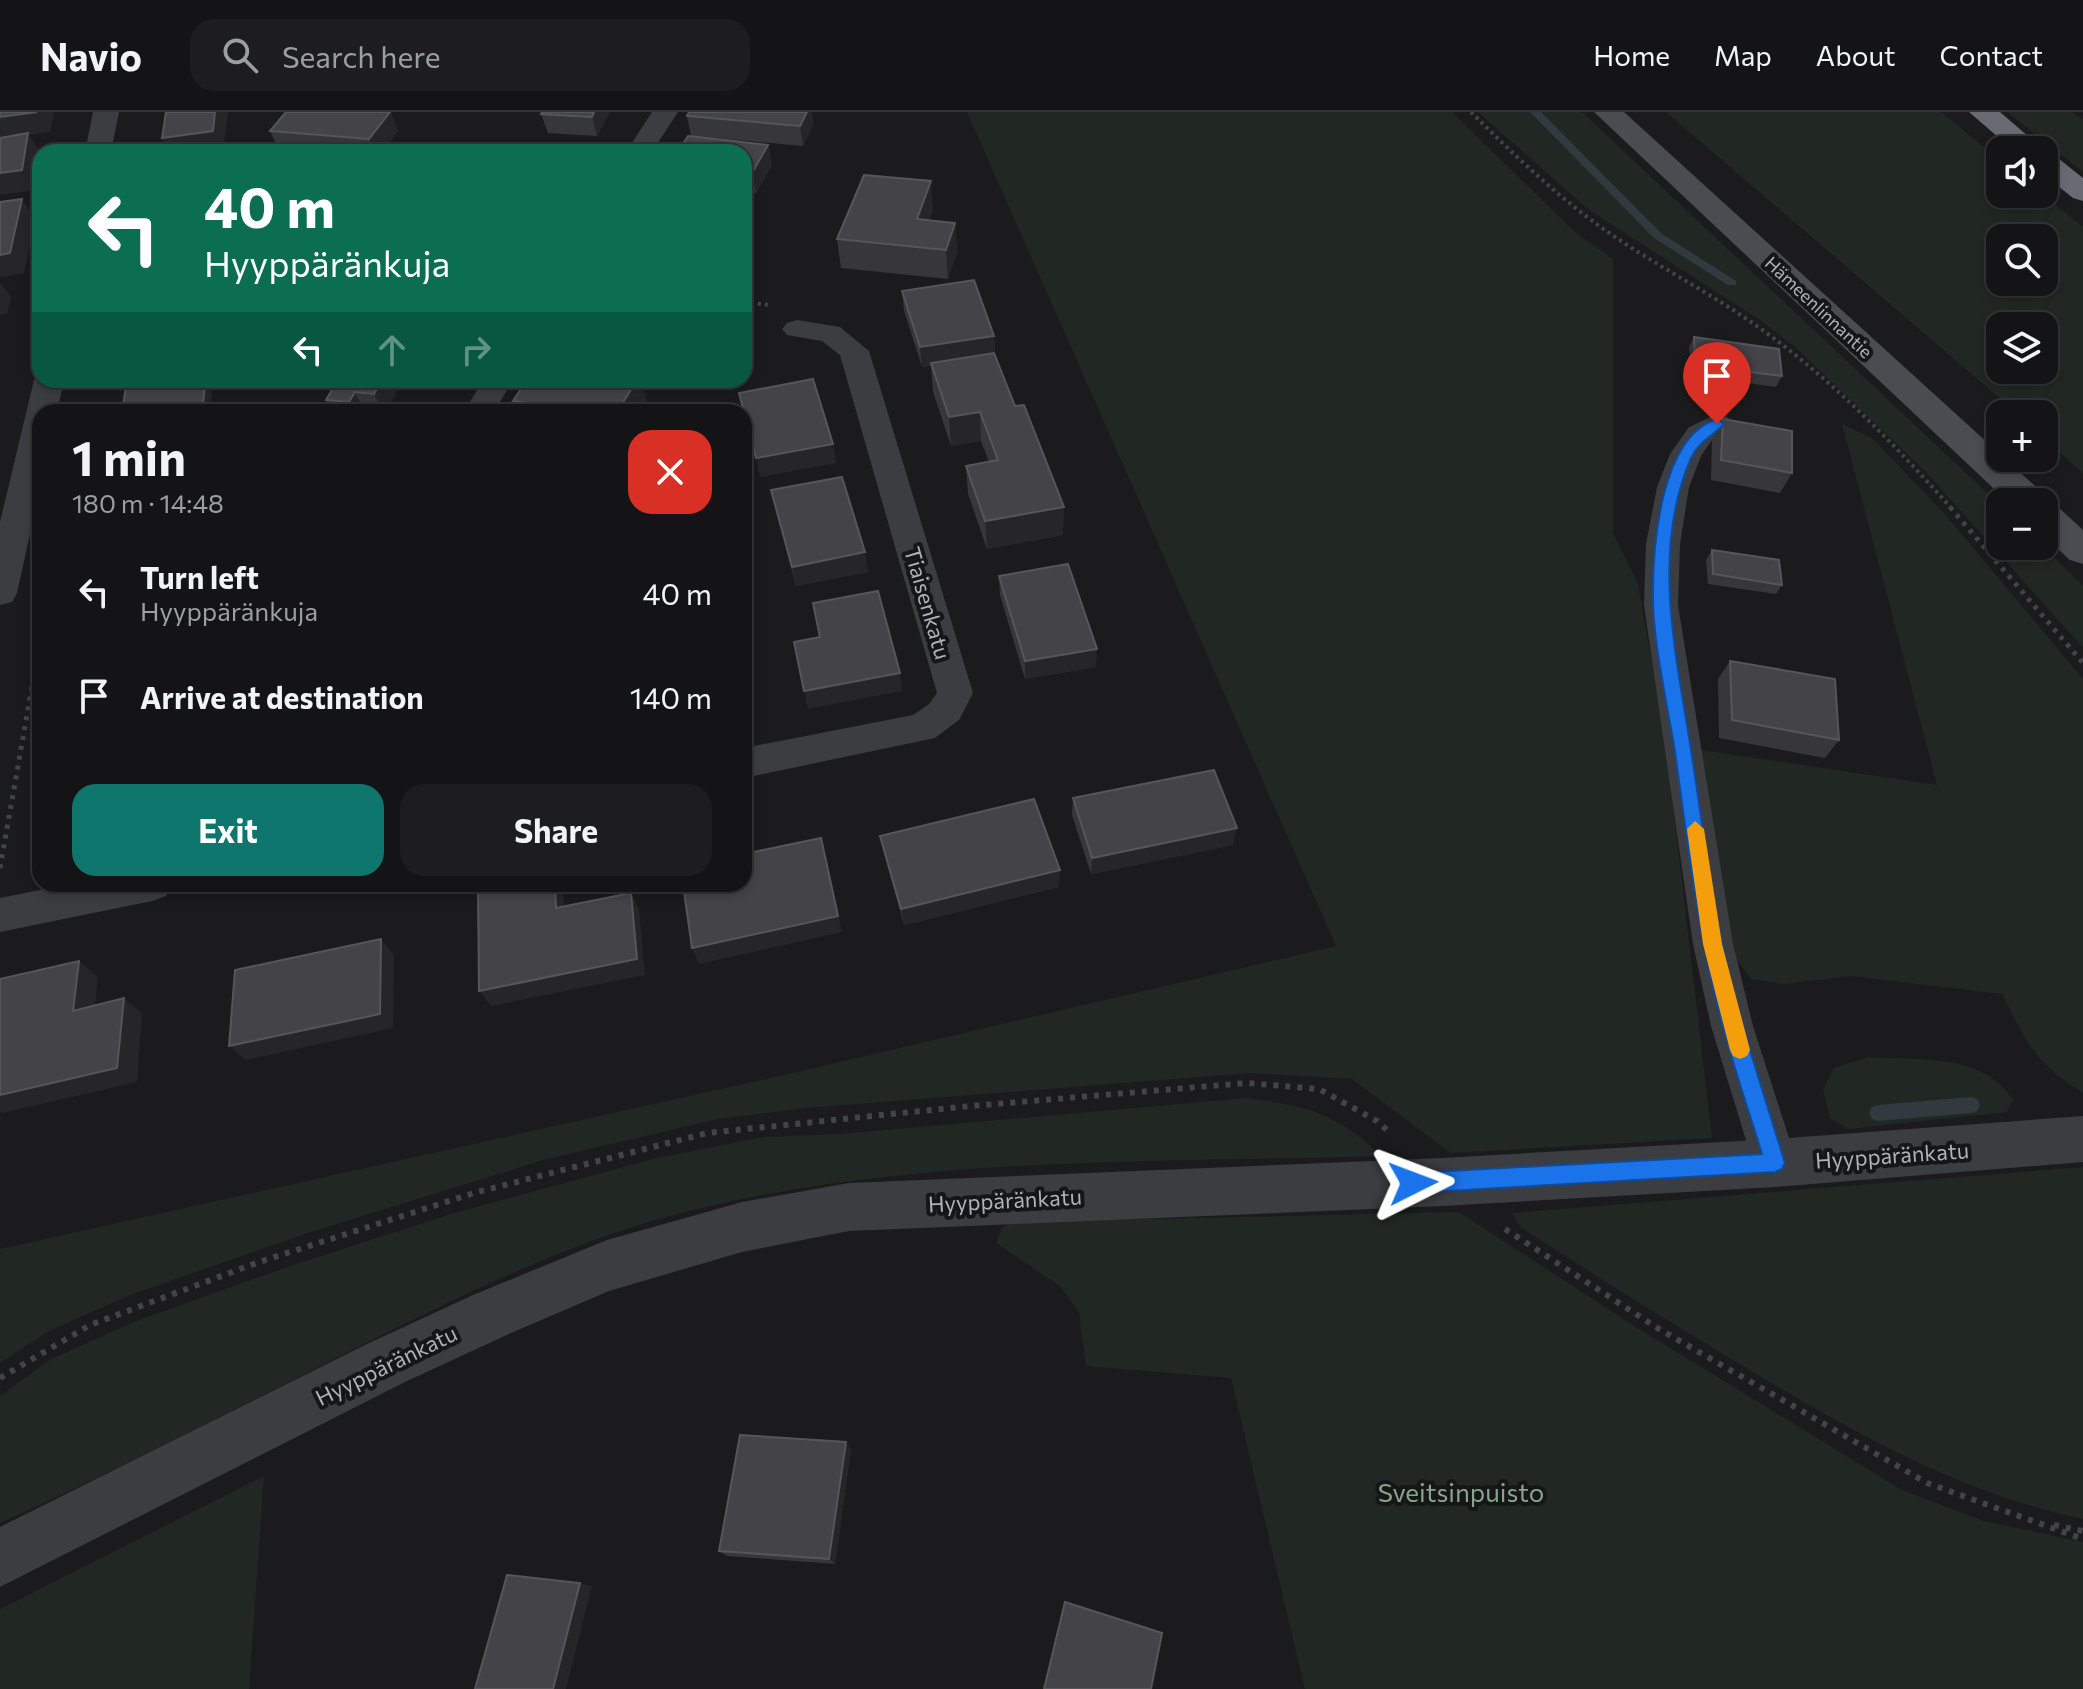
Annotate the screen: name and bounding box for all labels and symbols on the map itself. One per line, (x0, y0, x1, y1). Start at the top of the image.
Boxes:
street label: Hämeenlinnantie (1761, 252, 1877, 362)
pin (1683, 342, 1751, 424)
street label: Tiaisenkatu (899, 544, 957, 662)
street label: Hyyppäränkatu (1814, 1136, 1970, 1174)
position arrow (1371, 1141, 1455, 1225)
street label: Hyyppäränkatu (927, 1182, 1083, 1218)
street label: Hyyppäränkatu (311, 1319, 461, 1411)
park label: Sveitsinpuisto (1378, 1476, 1544, 1507)

